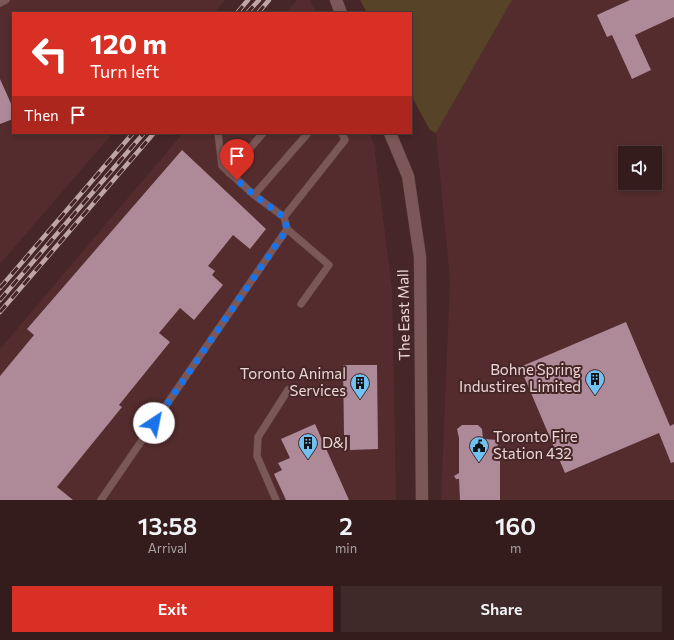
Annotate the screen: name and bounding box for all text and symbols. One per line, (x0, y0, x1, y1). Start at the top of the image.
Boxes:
text: 120 m (90, 26, 167, 60)
icon: left (24, 28, 76, 80)
text: Turn left (90, 60, 159, 82)
icon: arrive (67, 104, 89, 126)
text: Then (24, 106, 59, 124)
pin (220, 139, 254, 180)
icon: arrive (226, 145, 248, 167)
map controls (618, 146, 662, 190)
button: sound (618, 146, 662, 190)
street label: The East Mall (393, 269, 413, 361)
place label: Bohne Spring Industires Limited (459, 360, 581, 395)
place label: Toronto Animal Services (240, 364, 346, 399)
building icon: Bohne Spring Industires Limited (584, 368, 606, 396)
building icon: Toronto Animal Services (349, 372, 371, 400)
position arrow (133, 402, 175, 444)
place label: Toronto Fire Station 432 (493, 427, 578, 462)
building icon: D&J (297, 432, 319, 460)
place label: D&J (322, 433, 348, 451)
public building icon: Toronto Fire Station 432 (468, 435, 490, 463)
text: 13:58 (138, 511, 197, 540)
text: 2 (339, 511, 353, 540)
text: 160 (495, 511, 536, 540)
text: Arrival (148, 540, 187, 556)
text: min (335, 540, 357, 556)
text: m (510, 540, 521, 556)
button: Exit (12, 586, 333, 632)
button: Share (341, 586, 662, 632)

